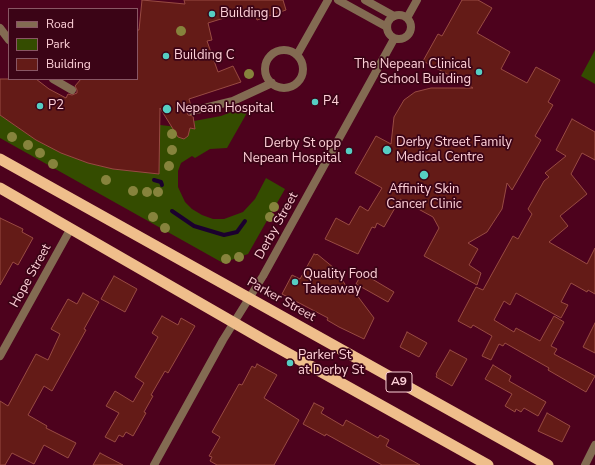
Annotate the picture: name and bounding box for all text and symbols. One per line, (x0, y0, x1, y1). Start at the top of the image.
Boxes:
place label: Building D (220, 6, 281, 22)
legend (8, 8, 138, 80)
marker: Building D (207, 9, 217, 19)
text: Road (46, 16, 74, 32)
text: Park (46, 36, 70, 52)
place label: Building C (174, 48, 235, 64)
marker: Building C (161, 51, 171, 61)
text: Building (46, 56, 91, 72)
place label: The Nepean Clinical School Building (354, 57, 471, 88)
marker: The Nepean Clinical School Building (474, 67, 484, 77)
place label: P4 (323, 94, 339, 110)
marker: P4 (310, 97, 320, 107)
place label: P2 (48, 98, 64, 114)
marker: P2 (35, 101, 45, 111)
place label: Nepean Hospital (176, 101, 274, 117)
marker: Nepean Hospital (161, 103, 173, 115)
place label: Derby Street Family Medical Centre (396, 135, 512, 166)
place label: Derby St opp Nepean Hospital (243, 136, 341, 167)
marker: Derby Street Family Medical Centre (381, 144, 393, 156)
marker: Derby St opp Nepean Hospital (344, 146, 354, 156)
marker: Affinity Skin Cancer Clinic (418, 169, 430, 181)
place label: Affinity Skin Cancer Clinic (386, 182, 462, 213)
street label: Derby Street (252, 190, 302, 262)
street label: Hope Street (7, 241, 55, 311)
place label: Quality Food Takeaway (303, 267, 378, 298)
street label: Parker Street (244, 275, 318, 325)
marker: Quality Food Takeaway (290, 277, 300, 287)
place label: Parker St at Derby St (298, 348, 364, 379)
marker: Parker St at Derby St (285, 358, 295, 368)
road number: A9 (386, 372, 412, 392)

